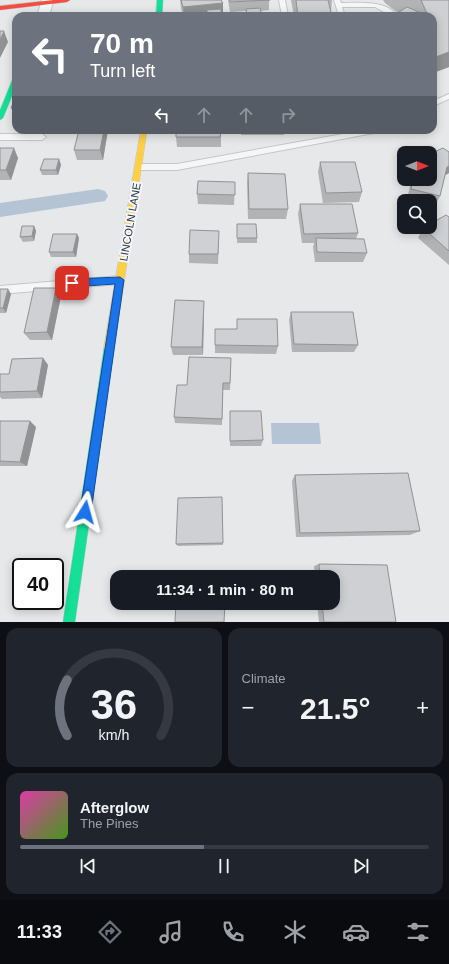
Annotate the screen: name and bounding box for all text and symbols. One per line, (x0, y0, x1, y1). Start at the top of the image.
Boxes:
icon: left (24, 28, 76, 80)
text: 70 m (90, 28, 154, 59)
text: Turn left (90, 61, 155, 81)
icon: left (151, 104, 173, 126)
icon: ahead (193, 104, 215, 126)
icon: ahead (235, 104, 257, 126)
icon: right (277, 104, 299, 126)
north arrow (397, 146, 437, 186)
map controls (397, 146, 437, 234)
street label: LINCOLN LANE (117, 182, 143, 262)
button: search (397, 194, 437, 234)
pin (55, 266, 89, 300)
icon: arrive (61, 272, 83, 294)
position arrow (64, 491, 106, 533)
speed limit sign: 40 (12, 558, 64, 610)
text: 11:34 · 1 min · 80 m (156, 581, 294, 598)
text: Climate (242, 671, 286, 686)
text: 36 (91, 680, 137, 727)
text: 21.5° (300, 692, 370, 725)
text: − (242, 695, 254, 720)
text: + (416, 695, 429, 720)
text: km/h (98, 726, 129, 742)
text: Afterglow (80, 799, 149, 816)
text: The Pines (80, 816, 139, 831)
icon: previous (77, 855, 99, 877)
icon: pause (213, 855, 235, 877)
icon: next (350, 855, 372, 877)
icon: directions (96, 918, 124, 946)
icon: music (157, 918, 185, 946)
icon: phone (219, 918, 247, 946)
icon: climate (281, 918, 309, 946)
icon: car (342, 918, 370, 946)
icon: filters (404, 918, 432, 946)
text: 11:33 (17, 922, 62, 942)

